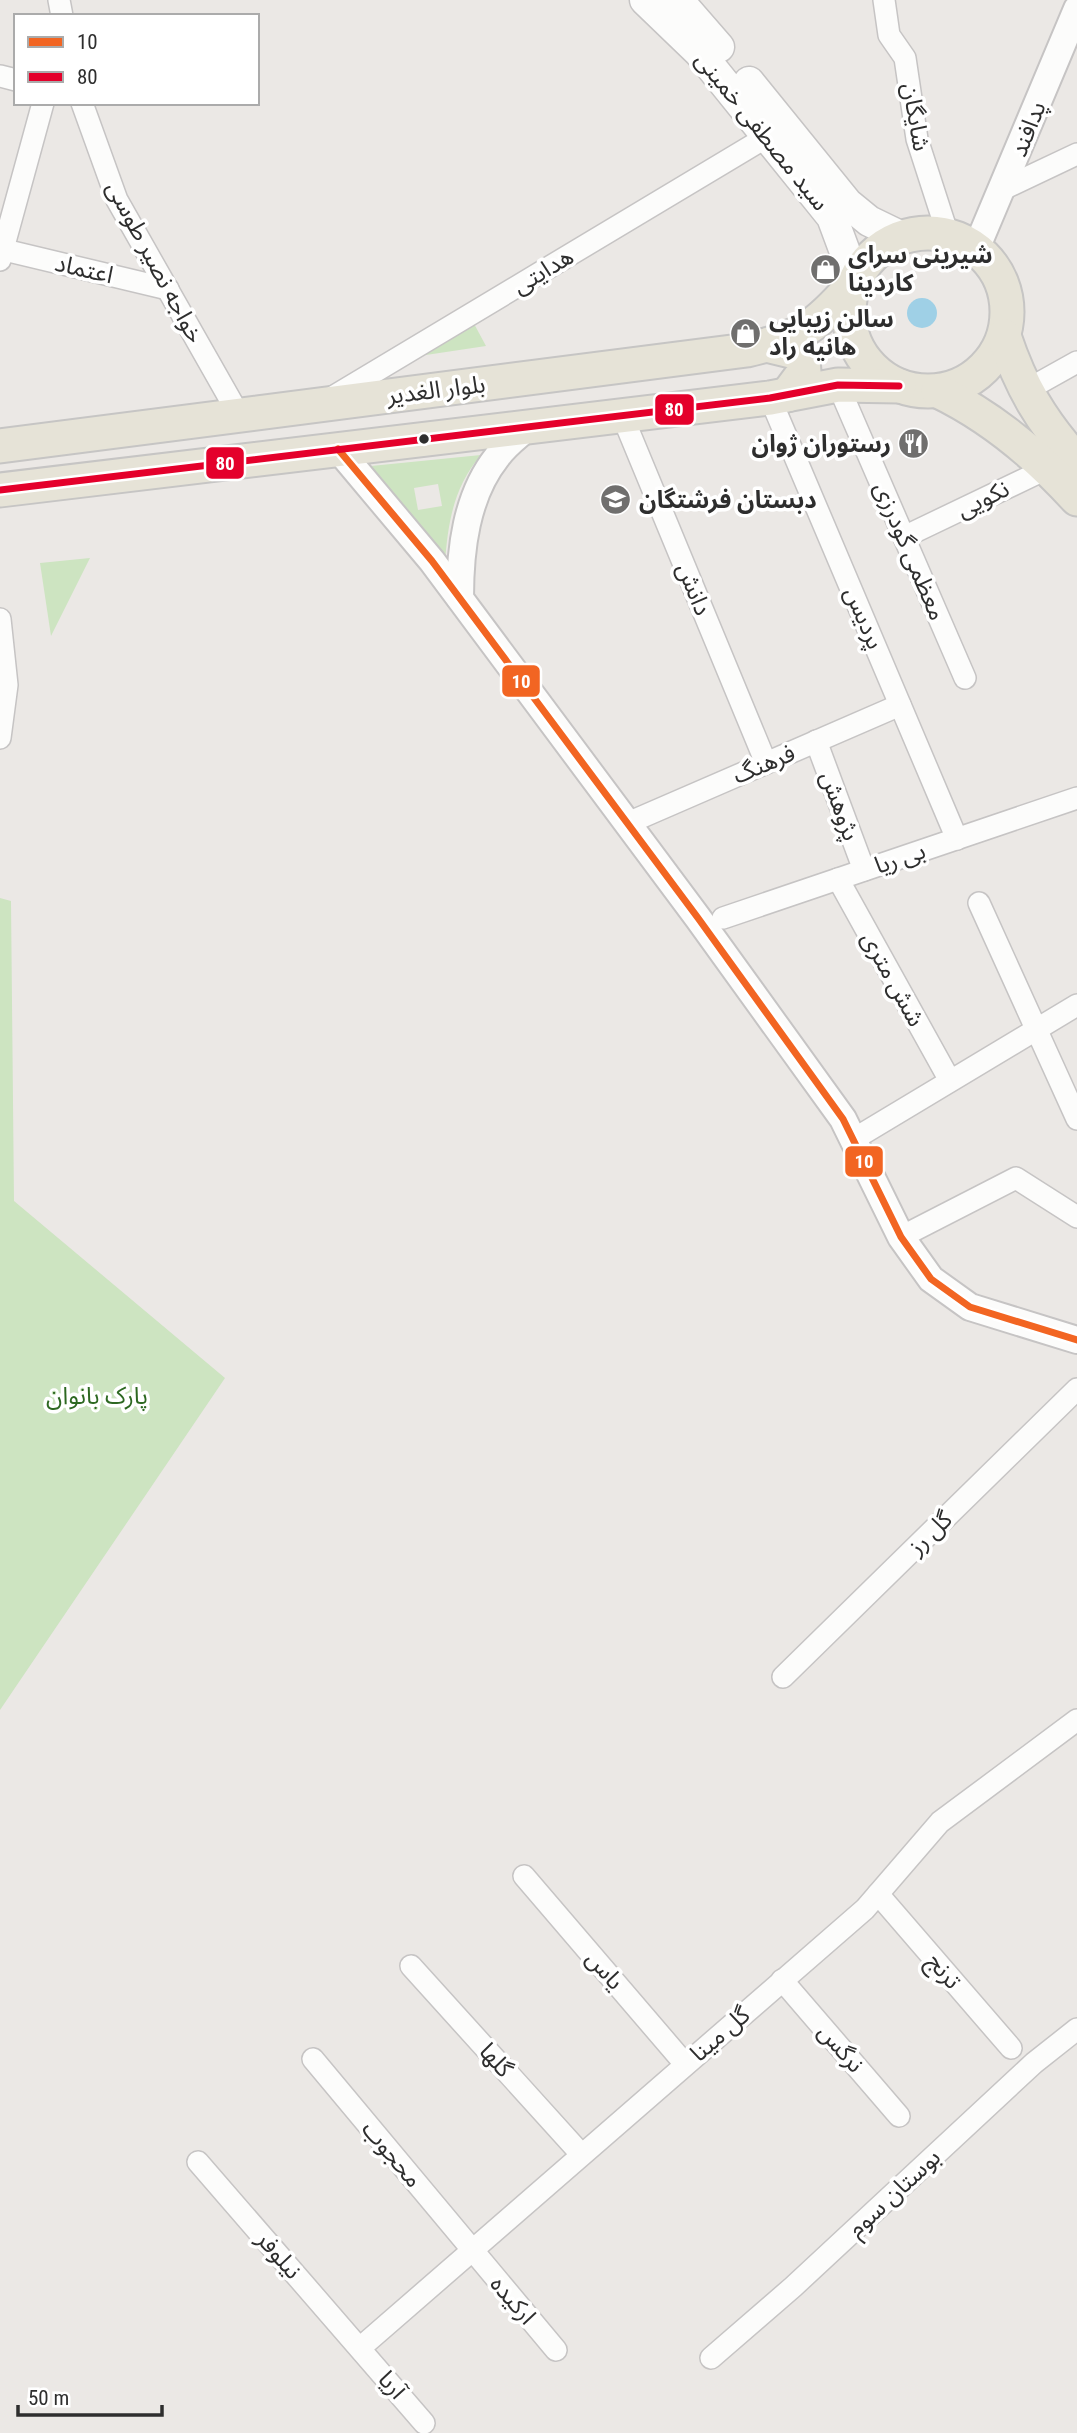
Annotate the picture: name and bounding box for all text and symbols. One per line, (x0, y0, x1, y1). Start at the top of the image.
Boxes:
legend (14, 14, 259, 105)
text: 10 (77, 30, 98, 54)
street label: سید مصطفی خمینی (689, 46, 835, 216)
text: 80 (77, 65, 98, 89)
street label: شایگان (896, 81, 936, 153)
street label: پدافند (1004, 97, 1053, 161)
street label: خواجه نصیر طوسی (100, 176, 210, 348)
place label: شیرینی سرای کاردینا (848, 241, 993, 297)
street label: هدایتی (507, 242, 579, 300)
street label: اعتماد (52, 249, 116, 289)
shop icon: شیرینی سرای کاردینا (808, 252, 842, 286)
place label: سالن زیبایی هانيه راد (769, 305, 894, 361)
shop icon: سالن زیبایی هانيه راد (729, 316, 763, 350)
street label: بلوار الغدیر (384, 370, 487, 410)
line badge: 80 (654, 393, 695, 426)
text: 80 (664, 398, 684, 421)
restaurant icon: رستوران ژوان (897, 427, 931, 461)
place label: رستوران ژوان (752, 430, 891, 458)
unlabelled marker (417, 432, 431, 446)
line badge: 80 (205, 446, 245, 480)
text: 80 (215, 452, 235, 475)
street label: نکویی (952, 474, 1014, 524)
street label: معظمی گودرزی (868, 478, 952, 624)
school or university icon: دبستان فرشتگان (599, 483, 633, 517)
place label: دبستان فرشتگان (639, 486, 817, 514)
street label: دانش (671, 559, 717, 619)
street label: پردیس (837, 583, 890, 654)
line badge: 10 (501, 664, 541, 698)
text: 10 (511, 670, 531, 693)
street label: فرهنگ (729, 738, 799, 790)
street label: پژوهش (813, 768, 865, 845)
street label: بی ریا (871, 836, 929, 880)
street label: شش متری (856, 927, 930, 1031)
line badge: 10 (844, 1145, 884, 1178)
text: 10 (854, 1150, 874, 1173)
park label: پارک بانوان (46, 1382, 148, 1411)
street label: گل رز (901, 1505, 959, 1561)
street label: یاس (580, 1945, 630, 1995)
street label: ترنج (919, 1947, 967, 1996)
street label: گل مینا (685, 2000, 756, 2067)
street label: نرگس (812, 2018, 870, 2078)
street label: گلها (473, 2037, 519, 2084)
street label: محجوب (356, 2115, 428, 2193)
street label: بوستان سوم (842, 2143, 949, 2246)
street label: نیلوفر (250, 2225, 307, 2285)
street label: ارکیده (484, 2270, 542, 2330)
street label: آریا (372, 2365, 412, 2405)
scale bar (18, 2374, 161, 2418)
text: 50 m (28, 2386, 69, 2410)

